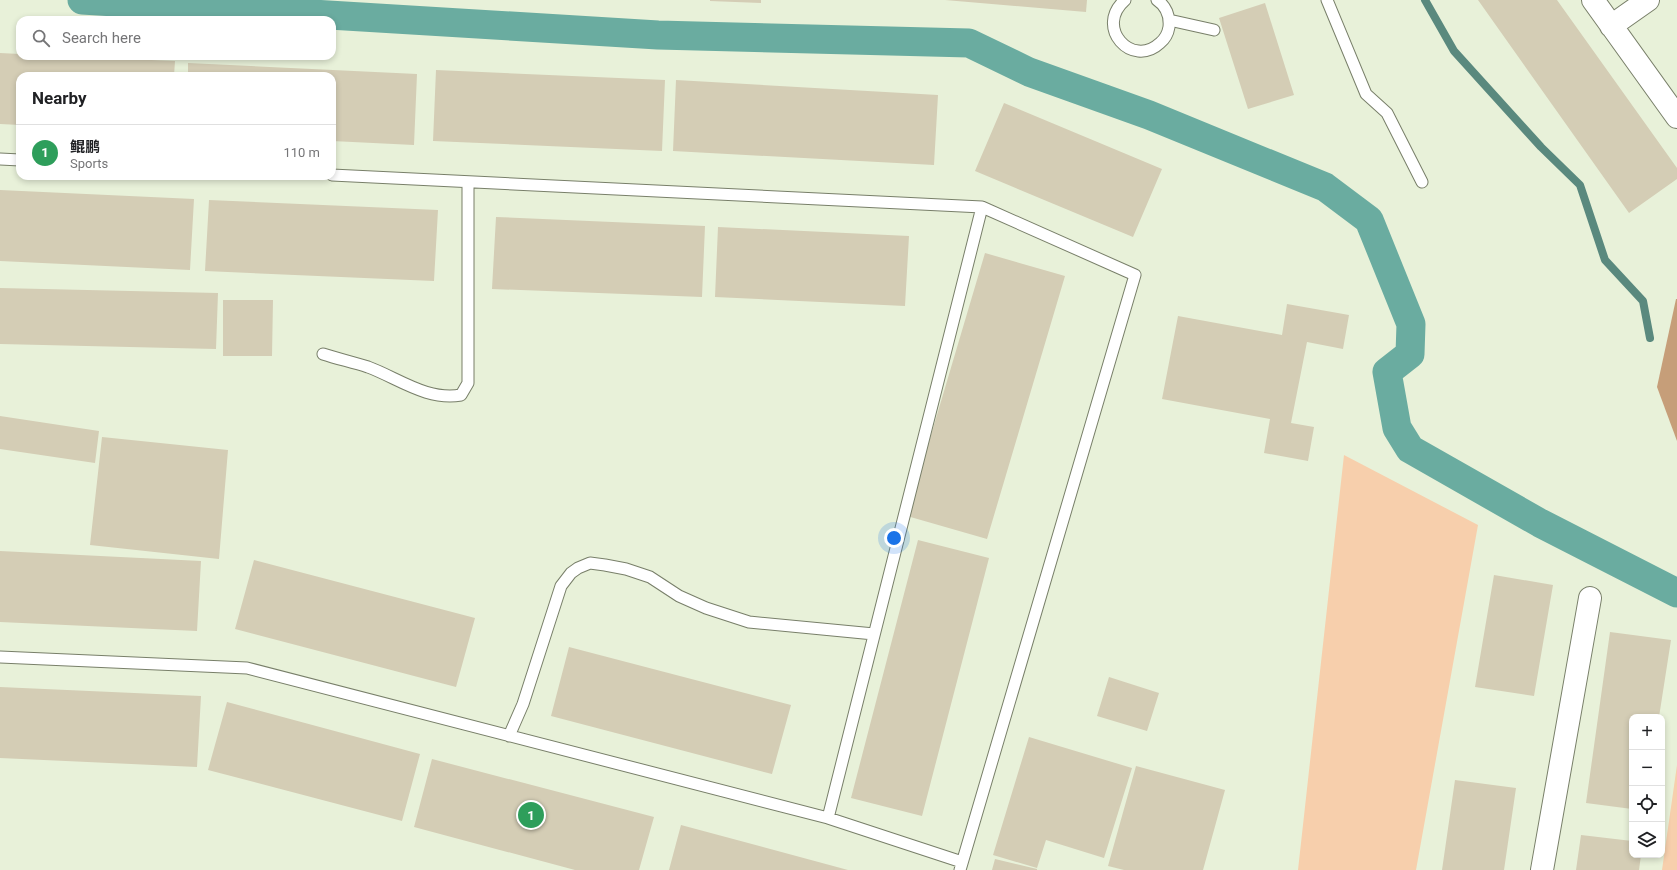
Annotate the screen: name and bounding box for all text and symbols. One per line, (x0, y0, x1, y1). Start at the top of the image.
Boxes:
search box (16, 16, 336, 60)
icon: search (30, 27, 52, 49)
text: Search here (62, 29, 141, 47)
text: Nearby (32, 88, 87, 108)
text: 鲲鹏 (70, 138, 100, 156)
text: 1 (41, 145, 49, 160)
text: 110 m (283, 145, 320, 160)
text: Sports (70, 156, 108, 171)
your location (884, 528, 904, 548)
map controls (1629, 714, 1665, 858)
button: + (1629, 714, 1665, 750)
button: − (1629, 750, 1665, 786)
button: locate (1629, 786, 1665, 822)
pin: 1 (518, 800, 544, 830)
button: layers (1629, 822, 1665, 858)

